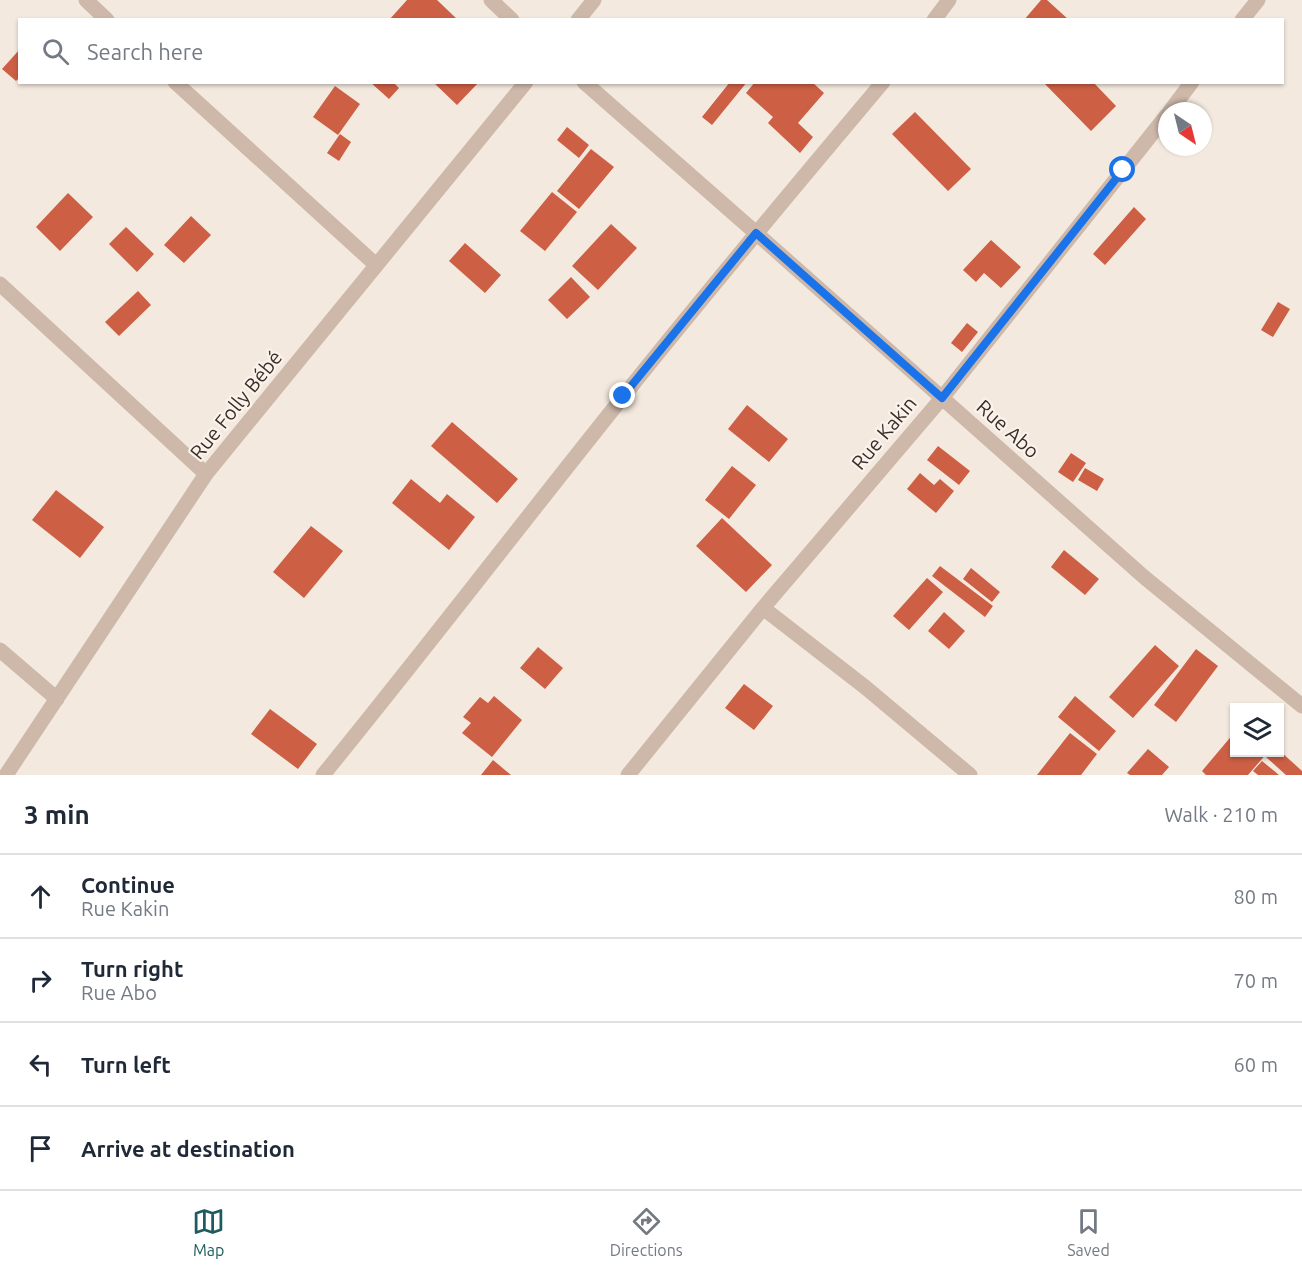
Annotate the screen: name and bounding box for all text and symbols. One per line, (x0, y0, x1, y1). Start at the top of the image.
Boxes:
search box (18, 18, 1284, 84)
icon: search (39, 35, 72, 68)
text: Search here (87, 39, 203, 64)
north arrow (1158, 102, 1212, 156)
route start (1109, 156, 1135, 182)
street label: Rue Folly Bébé (185, 346, 286, 464)
route end (609, 382, 635, 408)
street label: Rue Kakin (846, 391, 921, 474)
street label: Rue Abo (972, 395, 1044, 463)
map controls (1230, 703, 1284, 757)
button: layers (1230, 703, 1284, 757)
text: 3 min (24, 800, 90, 829)
text: Walk · 210 m (1165, 803, 1278, 826)
text: Continue (81, 872, 175, 897)
icon: ahead (24, 880, 57, 913)
text: 80 m (1234, 885, 1278, 908)
text: Rue Kakin (81, 897, 169, 920)
text: Turn right (81, 956, 183, 981)
icon: right (24, 964, 57, 997)
text: 70 m (1234, 969, 1278, 992)
text: Rue Abo (81, 981, 157, 1004)
icon: left (24, 1048, 57, 1081)
text: Turn left (81, 1052, 171, 1077)
text: 60 m (1234, 1053, 1278, 1076)
icon: arrive (24, 1132, 57, 1165)
text: Arrive at destination (81, 1136, 295, 1161)
tab: Map (192, 1205, 225, 1259)
tab: Directions (610, 1205, 683, 1259)
tab: Saved (1067, 1205, 1110, 1259)

